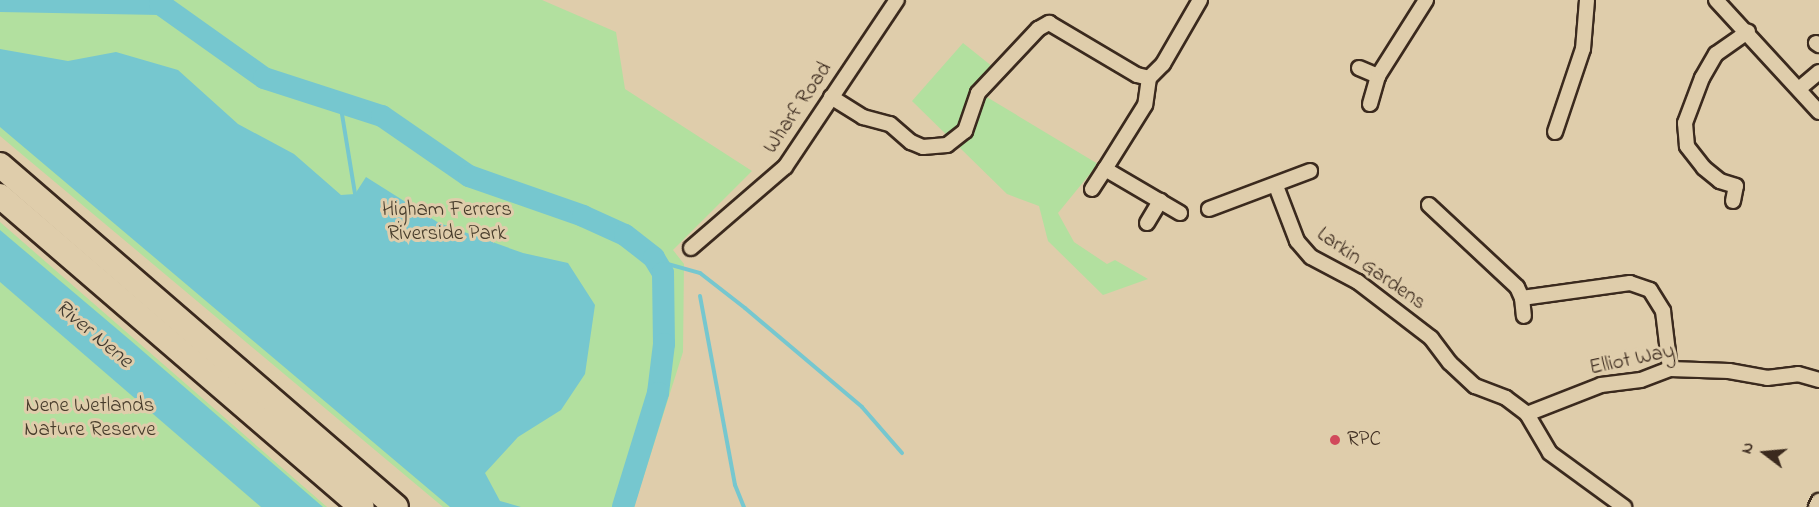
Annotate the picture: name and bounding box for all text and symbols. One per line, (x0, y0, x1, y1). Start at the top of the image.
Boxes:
street label: Wharf Road (758, 58, 838, 158)
park label: Higham Ferrers Riverside Park (382, 197, 512, 247)
street label: Larkin Gardens (1312, 222, 1430, 316)
water label: River Nene (49, 295, 137, 375)
street label: Elliot Way (1587, 339, 1677, 381)
park label: Nene Wetlands Nature Reserve (24, 393, 156, 443)
north arrow (1735, 423, 1795, 483)
place label: RPC (1347, 427, 1381, 453)
marker: RPC (1328, 433, 1342, 447)
text: N (1735, 440, 1761, 457)

